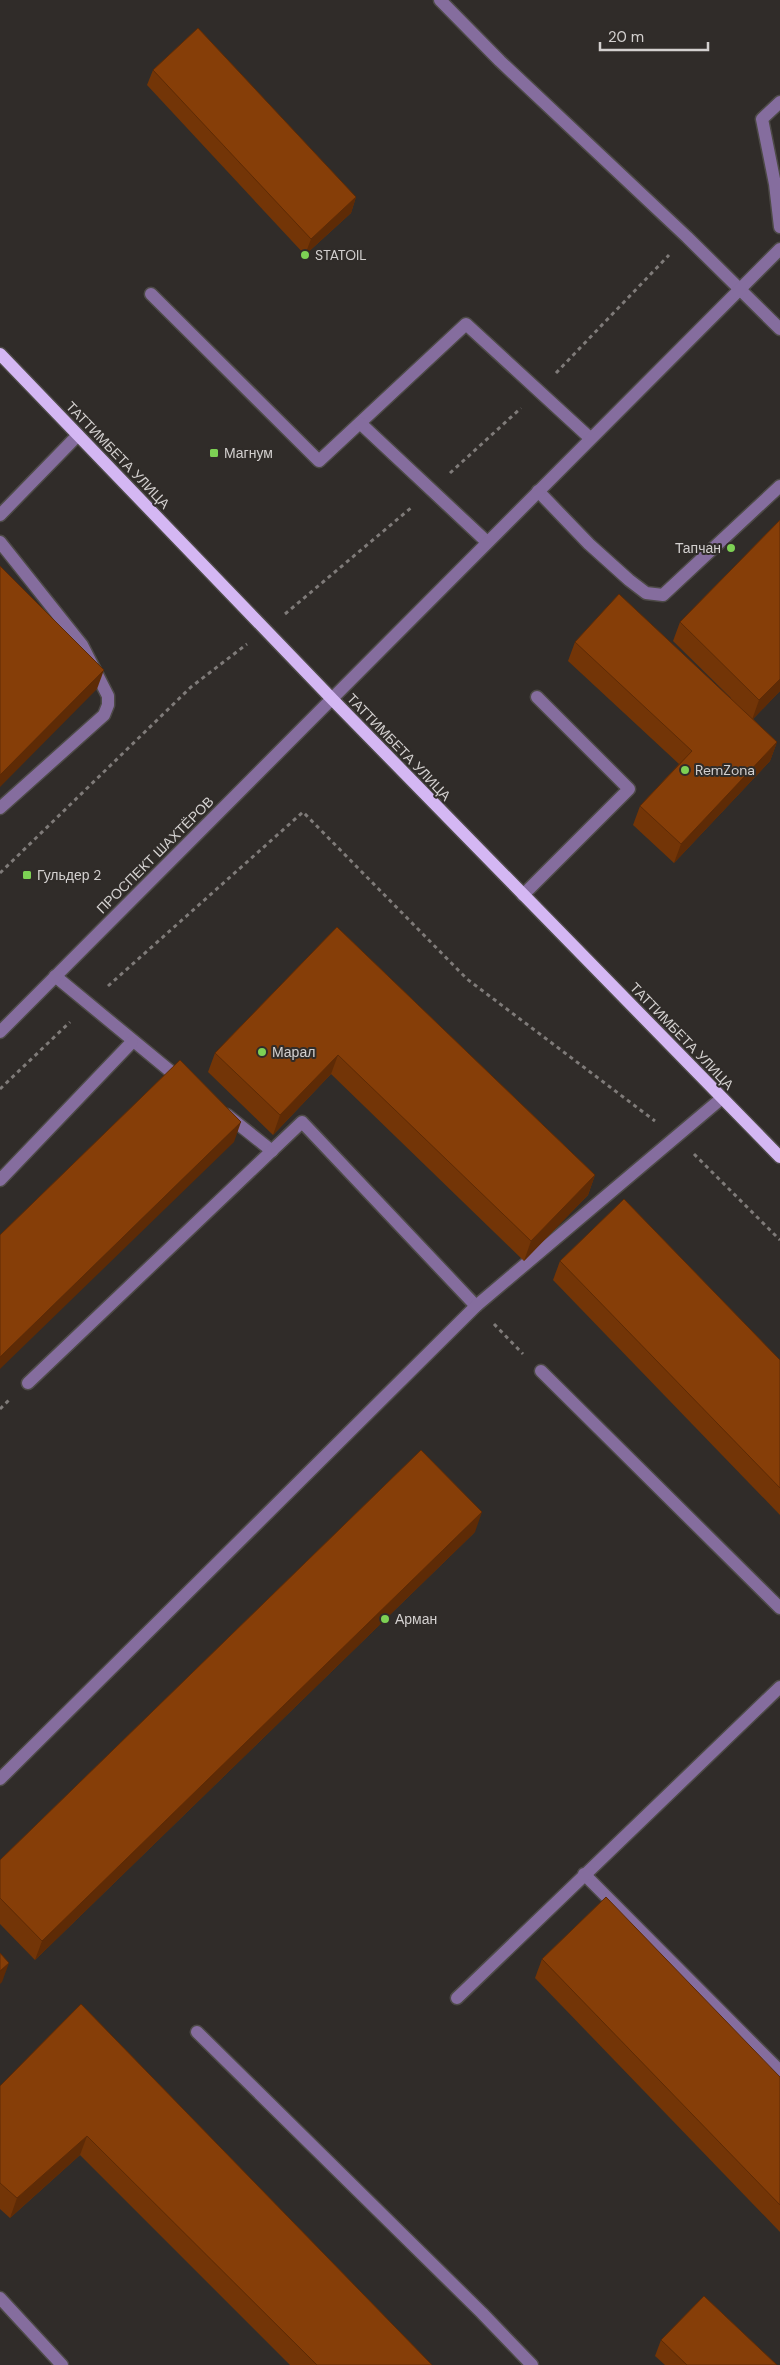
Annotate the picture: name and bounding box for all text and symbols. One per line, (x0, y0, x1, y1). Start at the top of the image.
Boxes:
scale bar (600, 20, 708, 52)
text: 20 m (608, 27, 644, 47)
place label: STATOIL (315, 246, 367, 264)
marker: STATOIL (299, 249, 311, 261)
street label: ТАТТИМБЕТА УЛИЦА (62, 398, 174, 513)
place label: Магнум (224, 444, 273, 462)
marker: Магнум (208, 447, 220, 459)
place label: Тапчан (675, 539, 721, 557)
marker: Тапчан (725, 542, 737, 554)
street label: ТАТТИМБЕТА УЛИЦА (343, 690, 455, 805)
place label: RemZona (695, 761, 755, 779)
marker: RemZona (679, 764, 691, 776)
street label: ПРОСПЕКТ ШАХТЁРОВ (93, 793, 217, 917)
place label: Гульдер 2 (37, 866, 101, 884)
marker: Гульдер 2 (21, 869, 33, 881)
street label: ТАТТИМБЕТА УЛИЦА (626, 979, 738, 1094)
place label: Марал (272, 1043, 315, 1061)
marker: Марал (256, 1046, 268, 1058)
place label: Арман (395, 1610, 437, 1628)
marker: Арман (379, 1613, 391, 1625)

